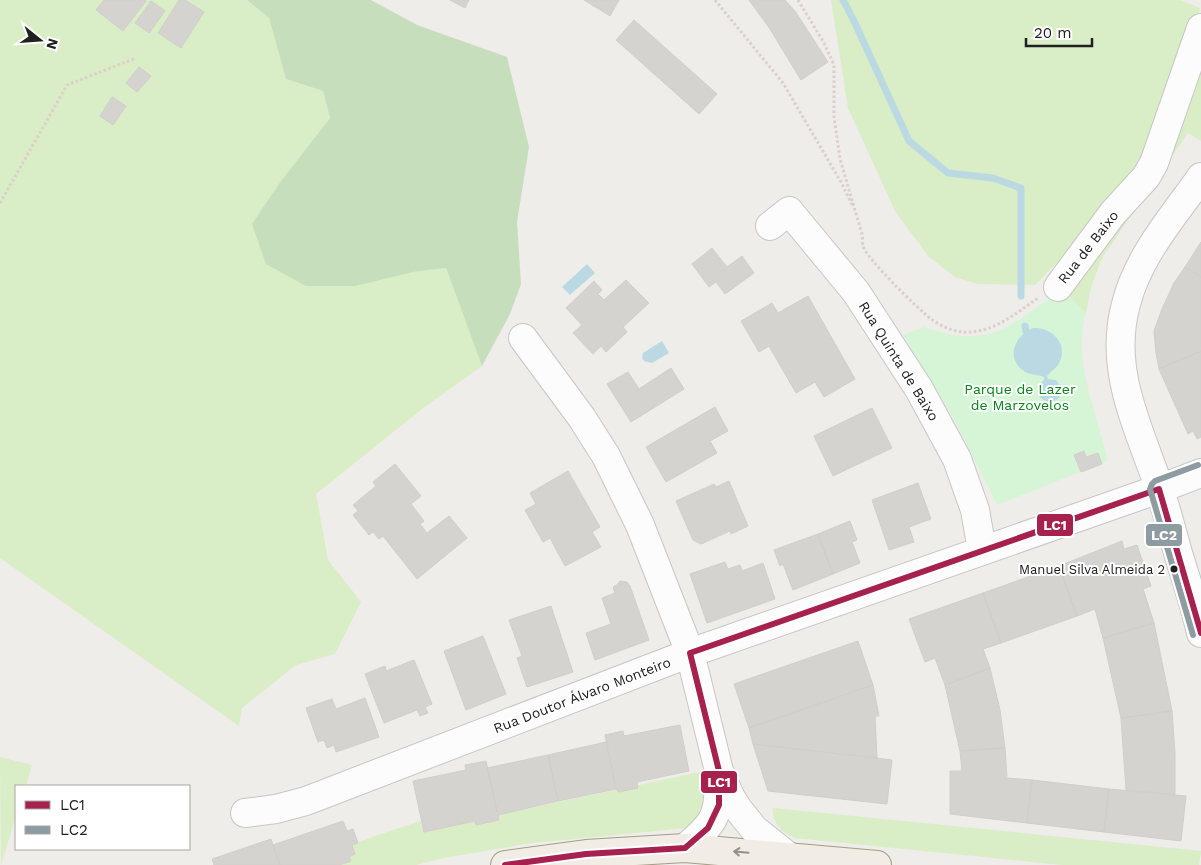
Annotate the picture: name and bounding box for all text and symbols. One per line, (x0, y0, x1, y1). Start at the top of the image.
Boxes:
north arrow (15, 15, 65, 65)
scale bar (1026, 15, 1092, 47)
text: 20 m (1034, 24, 1072, 42)
text: N (43, 37, 62, 51)
street label: Rua de Baixo (1055, 207, 1121, 287)
street label: Rua Quinta de Baixo (856, 298, 942, 424)
park label: Parque de Lazer de Marzovelos (964, 381, 1076, 413)
line badge: LC1 (1036, 513, 1074, 537)
text: LC1 (1043, 517, 1067, 533)
line badge: LC2 (1145, 523, 1183, 547)
text: LC2 (1151, 527, 1177, 543)
place label: Manuel Silva Almeida 2 (1019, 562, 1165, 577)
marker: Manuel Silva Almeida 2 (1169, 564, 1179, 574)
street label: Rua Doutor Álvaro Monteiro (491, 654, 673, 736)
line badge: LC1 (700, 770, 738, 794)
text: LC1 (707, 774, 731, 790)
legend (15, 785, 190, 850)
text: LC1 (60, 796, 85, 814)
text: LC2 (60, 821, 88, 839)
one-way arrow (734, 848, 750, 857)

